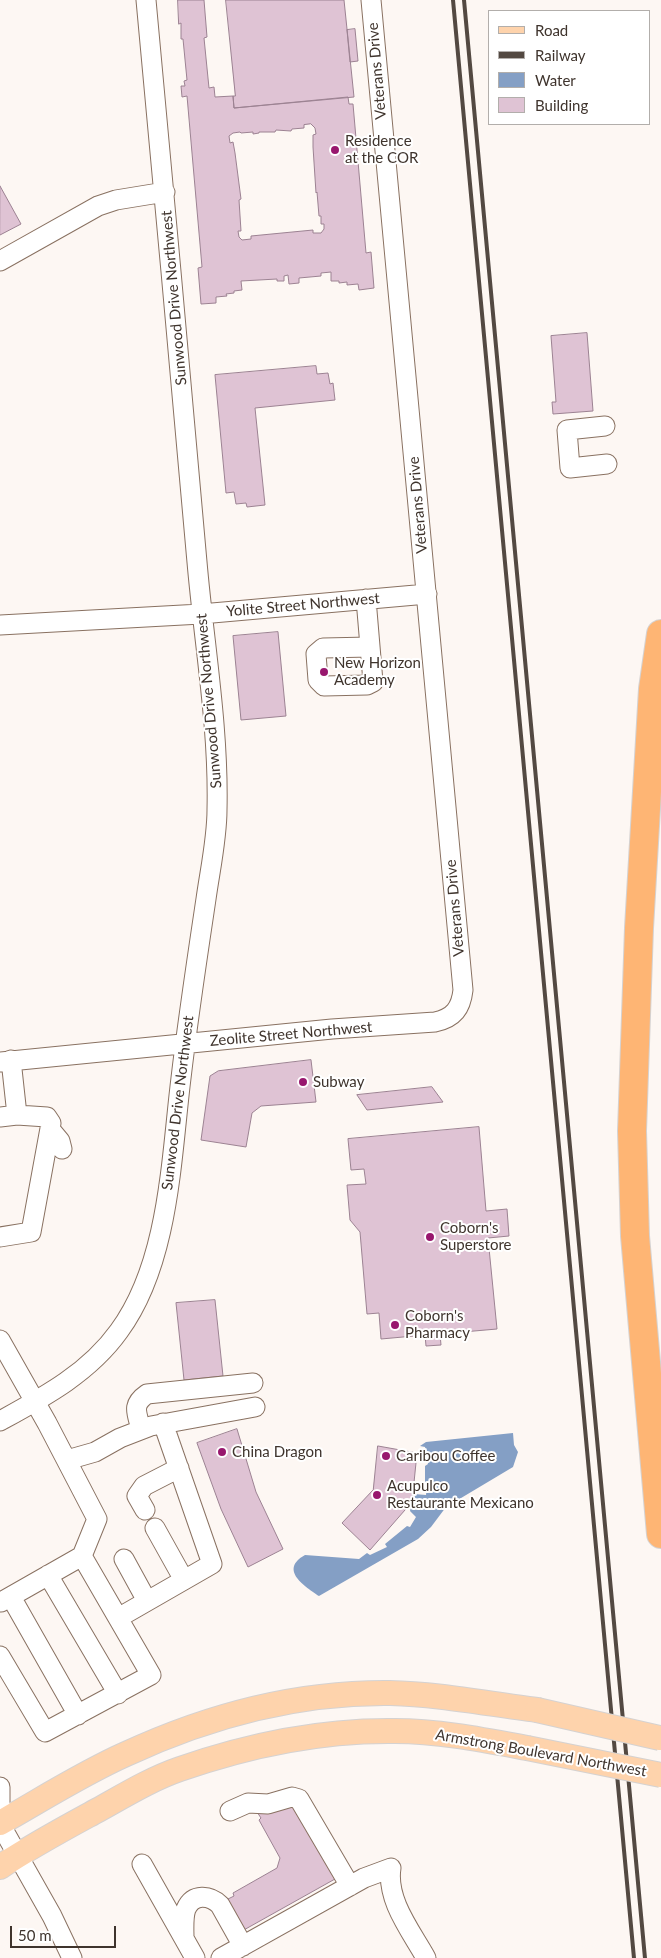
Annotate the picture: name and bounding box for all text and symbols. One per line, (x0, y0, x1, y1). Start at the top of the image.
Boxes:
legend (488, 10, 651, 125)
text: Road (535, 21, 568, 39)
street label: Veterans Drive (364, 22, 390, 120)
text: Railway (535, 46, 586, 64)
text: Water (535, 71, 576, 89)
text: Building (535, 96, 588, 114)
place label: Residence at the COR (345, 132, 418, 167)
marker: Residence at the COR (329, 144, 341, 156)
street label: Sunwood Drive Northwest (157, 210, 191, 386)
street label: Veterans Drive (405, 456, 431, 554)
street label: Yolite Street Northwest (225, 589, 381, 621)
street label: Sunwood Drive Northwest (192, 613, 226, 789)
place label: New Horizon Academy (334, 654, 421, 689)
marker: New Horizon Academy (318, 666, 330, 678)
street label: Veterans Drive (442, 859, 468, 957)
street label: Sunwood Drive Northwest (158, 1015, 198, 1191)
street label: Zeolite Street Northwest (209, 1018, 373, 1050)
place label: Subway (313, 1073, 364, 1091)
marker: Subway (297, 1076, 309, 1088)
place label: Coborn's Superstore (440, 1219, 512, 1254)
marker: Coborn's Superstore (424, 1231, 436, 1243)
place label: Coborn's Pharmacy (405, 1307, 470, 1342)
marker: Coborn's Pharmacy (389, 1319, 401, 1331)
place label: China Dragon (232, 1443, 322, 1461)
marker: China Dragon (216, 1446, 228, 1458)
place label: Caribou Coffee (396, 1447, 495, 1465)
marker: Caribou Coffee (380, 1450, 392, 1462)
place label: Acupulco Restaurante Mexicano (387, 1477, 534, 1512)
marker: Acupulco Restaurante Mexicano (371, 1489, 383, 1501)
street label: Armstrong Boulevard Northwest (434, 1726, 648, 1780)
scale bar (12, 1916, 119, 1948)
text: 50 m (18, 1926, 52, 1944)

